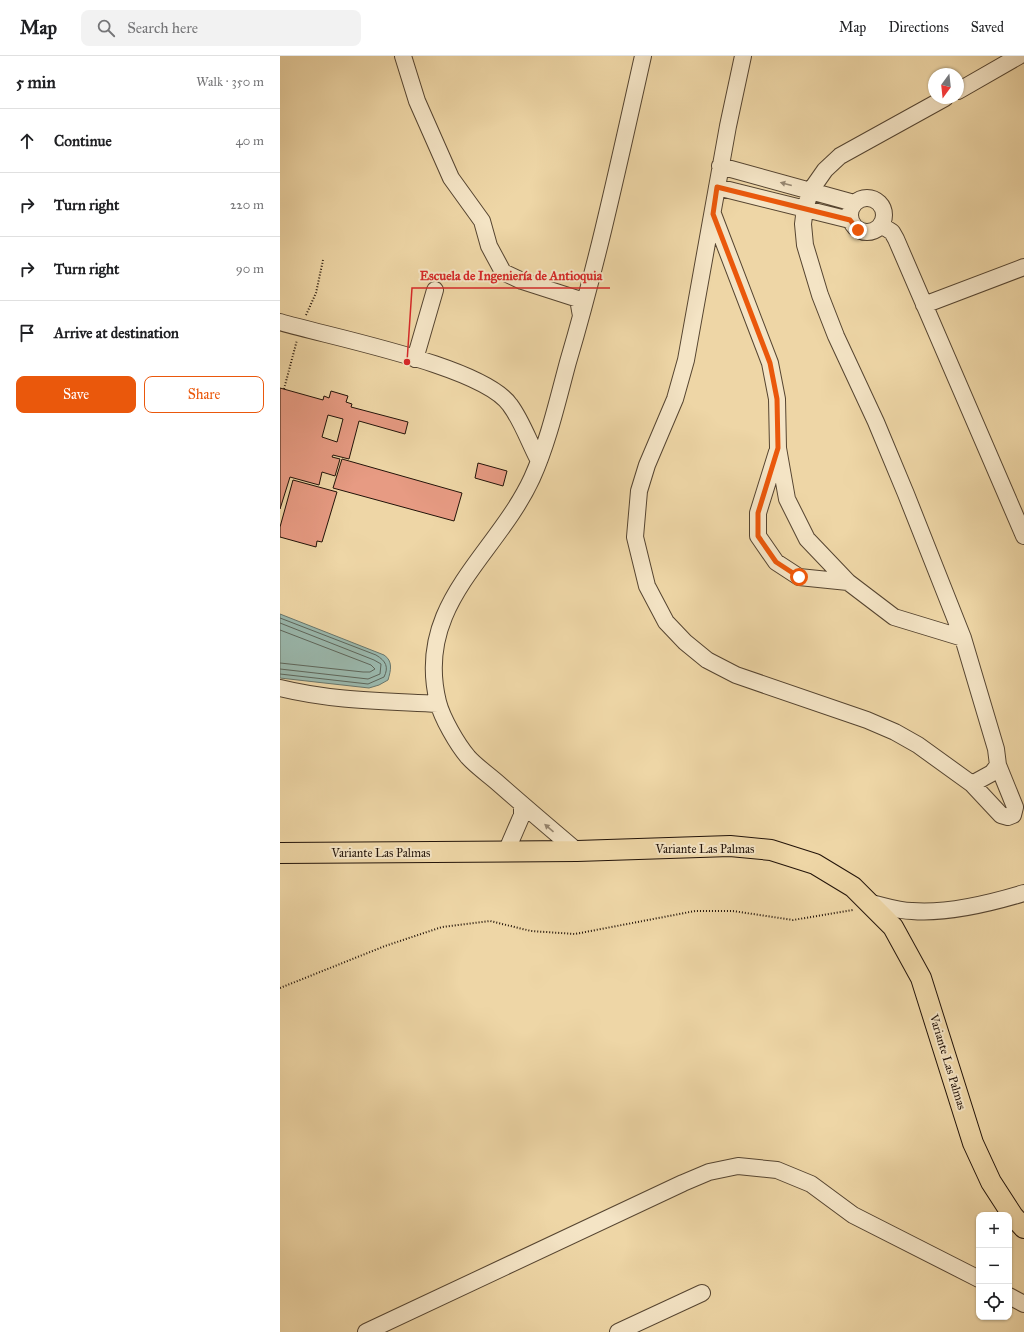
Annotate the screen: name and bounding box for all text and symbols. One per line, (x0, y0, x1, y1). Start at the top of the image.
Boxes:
search box (81, 10, 361, 46)
text: Map (20, 16, 57, 39)
icon: search (95, 17, 117, 39)
text: Search here (127, 19, 198, 37)
text: Map (839, 19, 866, 36)
text: Directions (888, 19, 949, 36)
text: Saved (971, 19, 1004, 36)
north arrow (928, 68, 964, 104)
text: 5 min (16, 72, 56, 93)
text: Walk · 350 m (196, 74, 264, 90)
icon: ahead (16, 130, 38, 152)
text: Continue (54, 132, 112, 150)
text: 40 m (235, 133, 264, 149)
one-way arrow (780, 181, 792, 187)
icon: right (16, 194, 38, 216)
text: Turn right (54, 196, 119, 214)
text: 220 m (230, 197, 264, 213)
route end (849, 221, 867, 239)
icon: right (16, 258, 38, 280)
text: Turn right (54, 260, 119, 278)
text: 90 m (236, 261, 264, 277)
callout: Escuela de Ingeniería de Antioquia (412, 263, 610, 288)
text: Escuela de Ingeniería de Antioquia (420, 268, 603, 284)
icon: arrive (16, 322, 38, 344)
text: Arrive at destination (54, 324, 179, 342)
button: Save (16, 376, 136, 413)
button: Share (144, 376, 264, 413)
route start (790, 568, 808, 586)
one-way arrow (544, 823, 555, 832)
street label: Variante Las Palmas (654, 842, 755, 856)
street label: Variante Las Palmas (330, 846, 431, 860)
street label: Variante Las Palmas (927, 1012, 969, 1111)
map controls (976, 1212, 1012, 1320)
button: + (976, 1212, 1012, 1248)
button: − (976, 1248, 1012, 1284)
button: locate (976, 1284, 1012, 1320)

